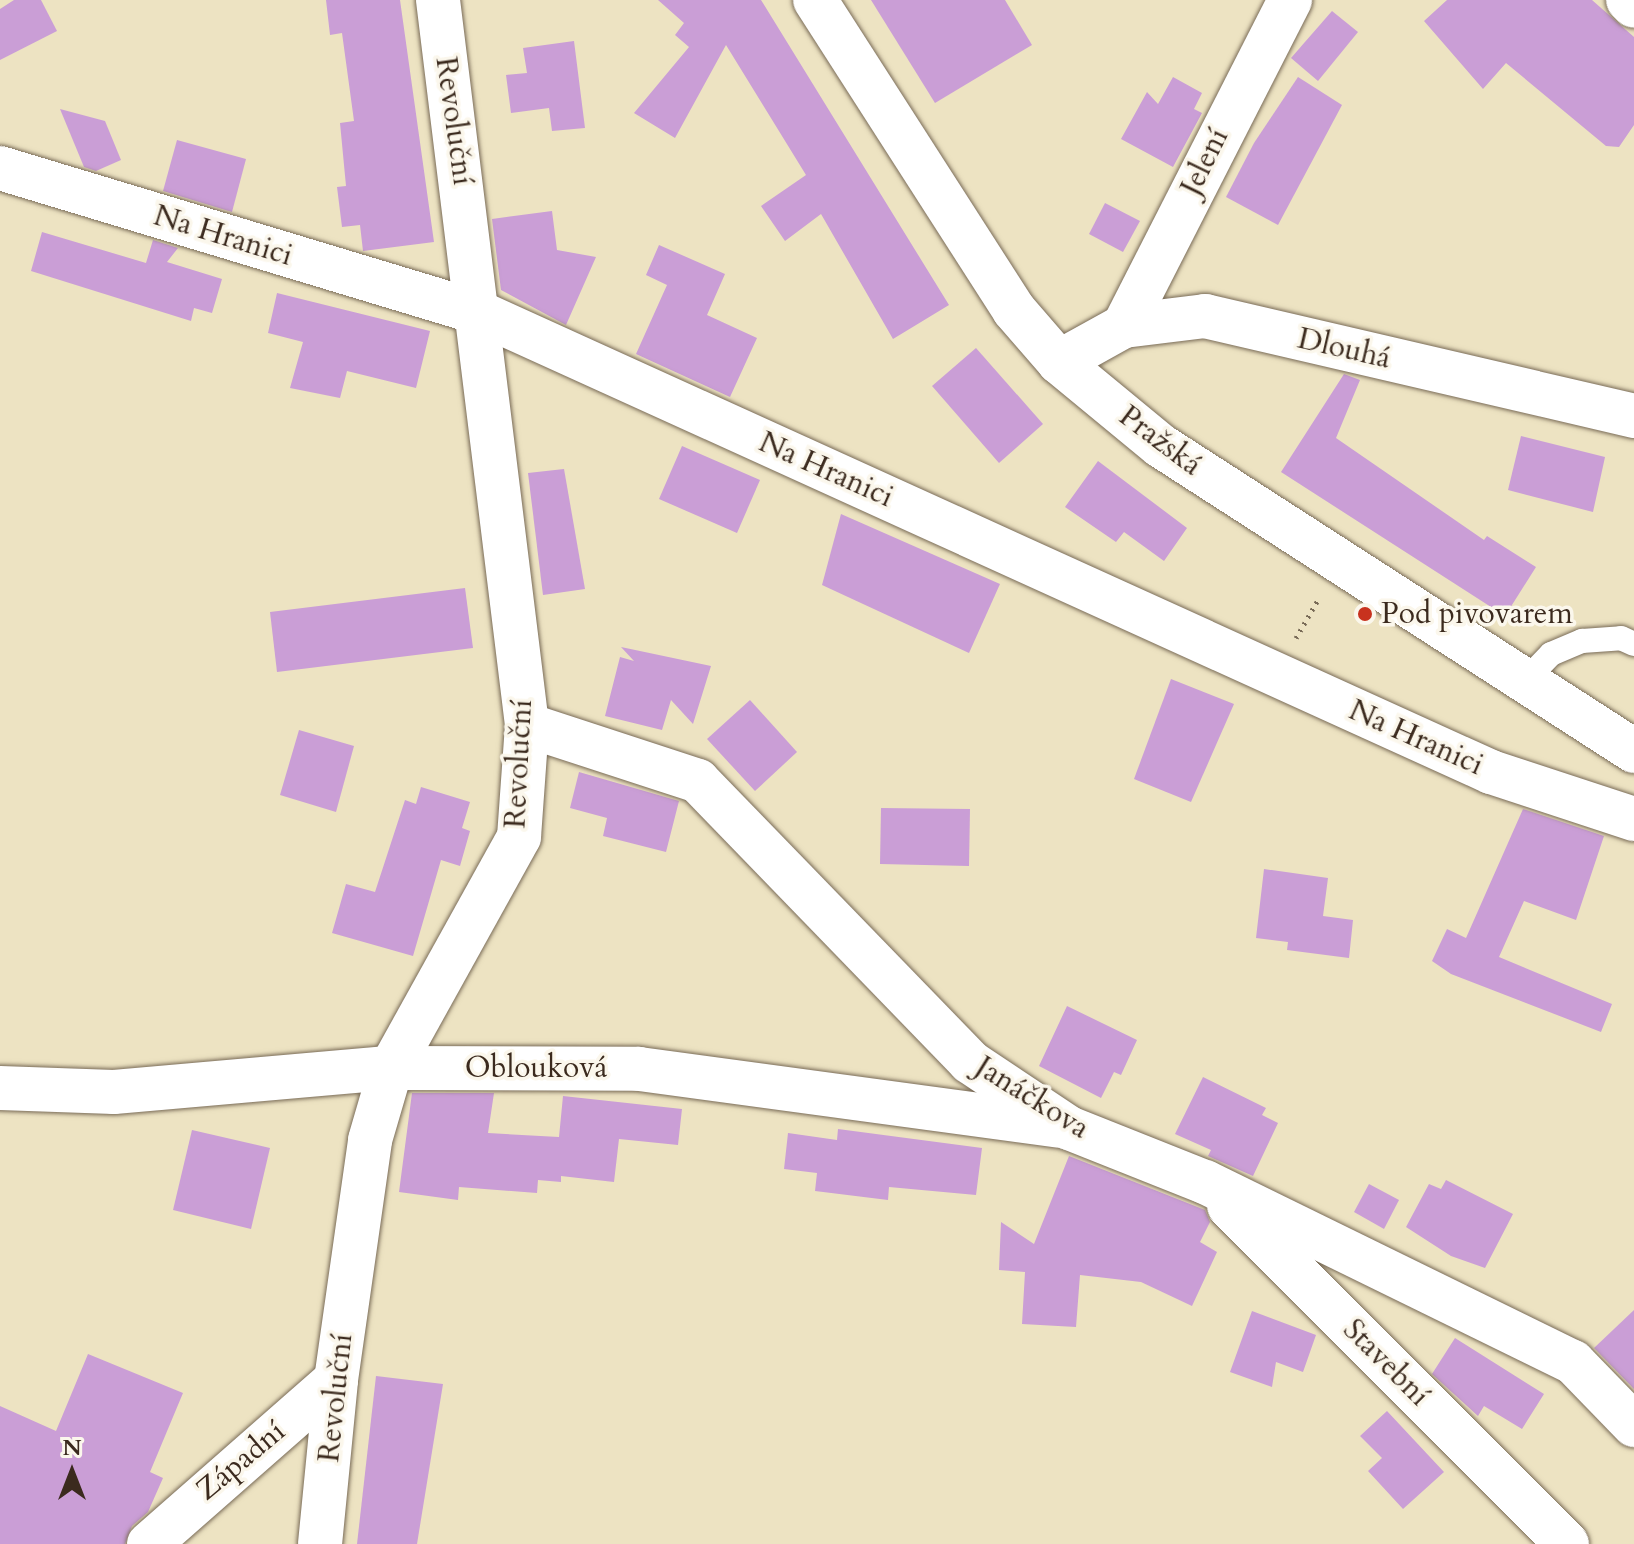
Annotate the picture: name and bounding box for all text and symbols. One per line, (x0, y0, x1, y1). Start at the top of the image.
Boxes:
street label: Revoluční (427, 55, 481, 187)
street label: Jelení (1173, 122, 1237, 202)
street label: Na Hranici (149, 198, 297, 274)
street label: Dlouhá (1294, 321, 1394, 377)
street label: Pražská (1112, 398, 1208, 484)
street label: Na Hranici (753, 424, 899, 516)
place label: Pod pivovarem (1381, 596, 1573, 632)
marker: Pod pivovarem (1356, 605, 1374, 623)
street label: Na Hranici (1343, 692, 1489, 784)
street label: Revoluční (498, 699, 540, 829)
street label: Janáčkova (969, 1049, 1095, 1147)
street label: Oblouková (465, 1050, 607, 1086)
street label: Stavební (1335, 1312, 1437, 1414)
street label: Revoluční (311, 1332, 361, 1464)
street label: Západní (189, 1414, 293, 1508)
north arrow (32, 1432, 112, 1512)
text: N (62, 1433, 82, 1463)

